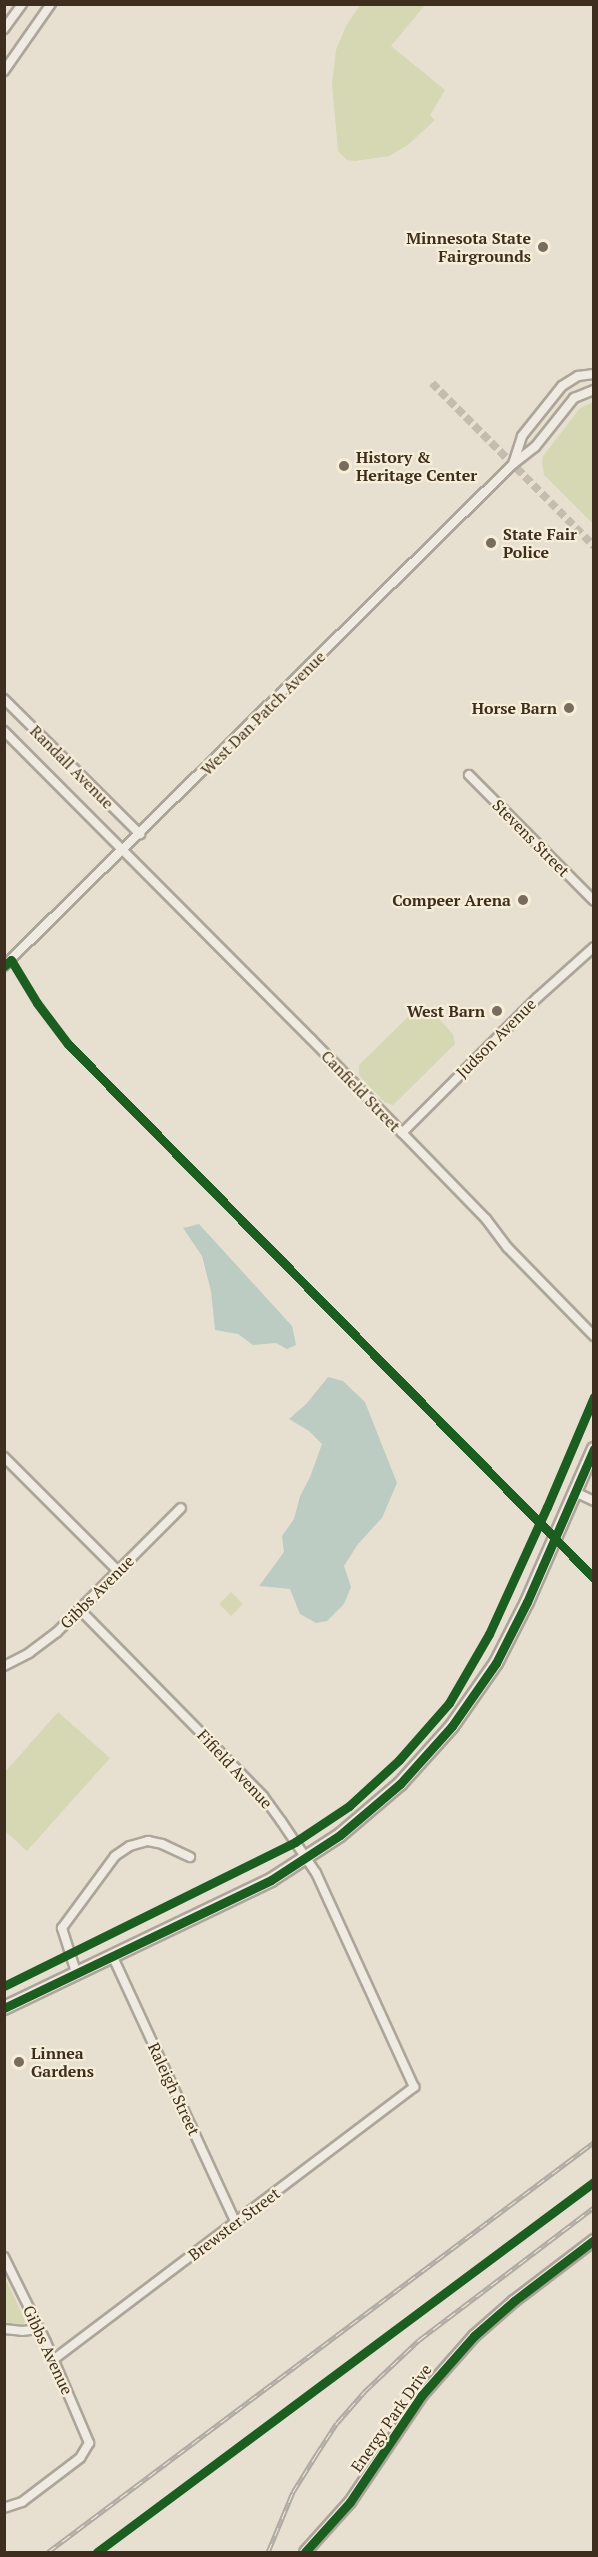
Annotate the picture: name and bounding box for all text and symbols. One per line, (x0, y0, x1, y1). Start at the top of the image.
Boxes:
place label: Minnesota State Fairgrounds (406, 228, 531, 266)
marker: Minnesota State Fairgrounds (536, 240, 550, 254)
place label: History & Heritage Center (356, 447, 477, 485)
marker: History & Heritage Center (337, 459, 351, 473)
place label: State Fair Police (503, 524, 577, 562)
marker: State Fair Police (484, 536, 498, 550)
street label: West Dan Patch Avenue (197, 647, 329, 779)
place label: Horse Barn (472, 698, 557, 718)
marker: Horse Barn (562, 701, 576, 715)
street label: Randall Avenue (26, 721, 118, 813)
street label: Stevens Street (488, 795, 574, 881)
place label: Compeer Arena (392, 890, 511, 910)
marker: Compeer Arena (516, 893, 530, 907)
street label: Judson Avenue (452, 994, 540, 1082)
place label: West Barn (407, 1001, 485, 1021)
marker: West Barn (490, 1004, 504, 1018)
street label: Canfield Street (317, 1046, 405, 1136)
street label: Gibbs Avenue (56, 1551, 138, 1633)
street label: Fifield Avenue (193, 1725, 277, 1813)
street label: Raleigh Street (144, 2039, 204, 2139)
place label: Linnea Gardens (31, 2043, 94, 2081)
marker: Linnea Gardens (12, 2055, 26, 2069)
street label: Brewster Street (185, 2183, 283, 2265)
street label: Gibbs Avenue (19, 2302, 77, 2398)
street label: Energy Park Drive (347, 2360, 435, 2476)

